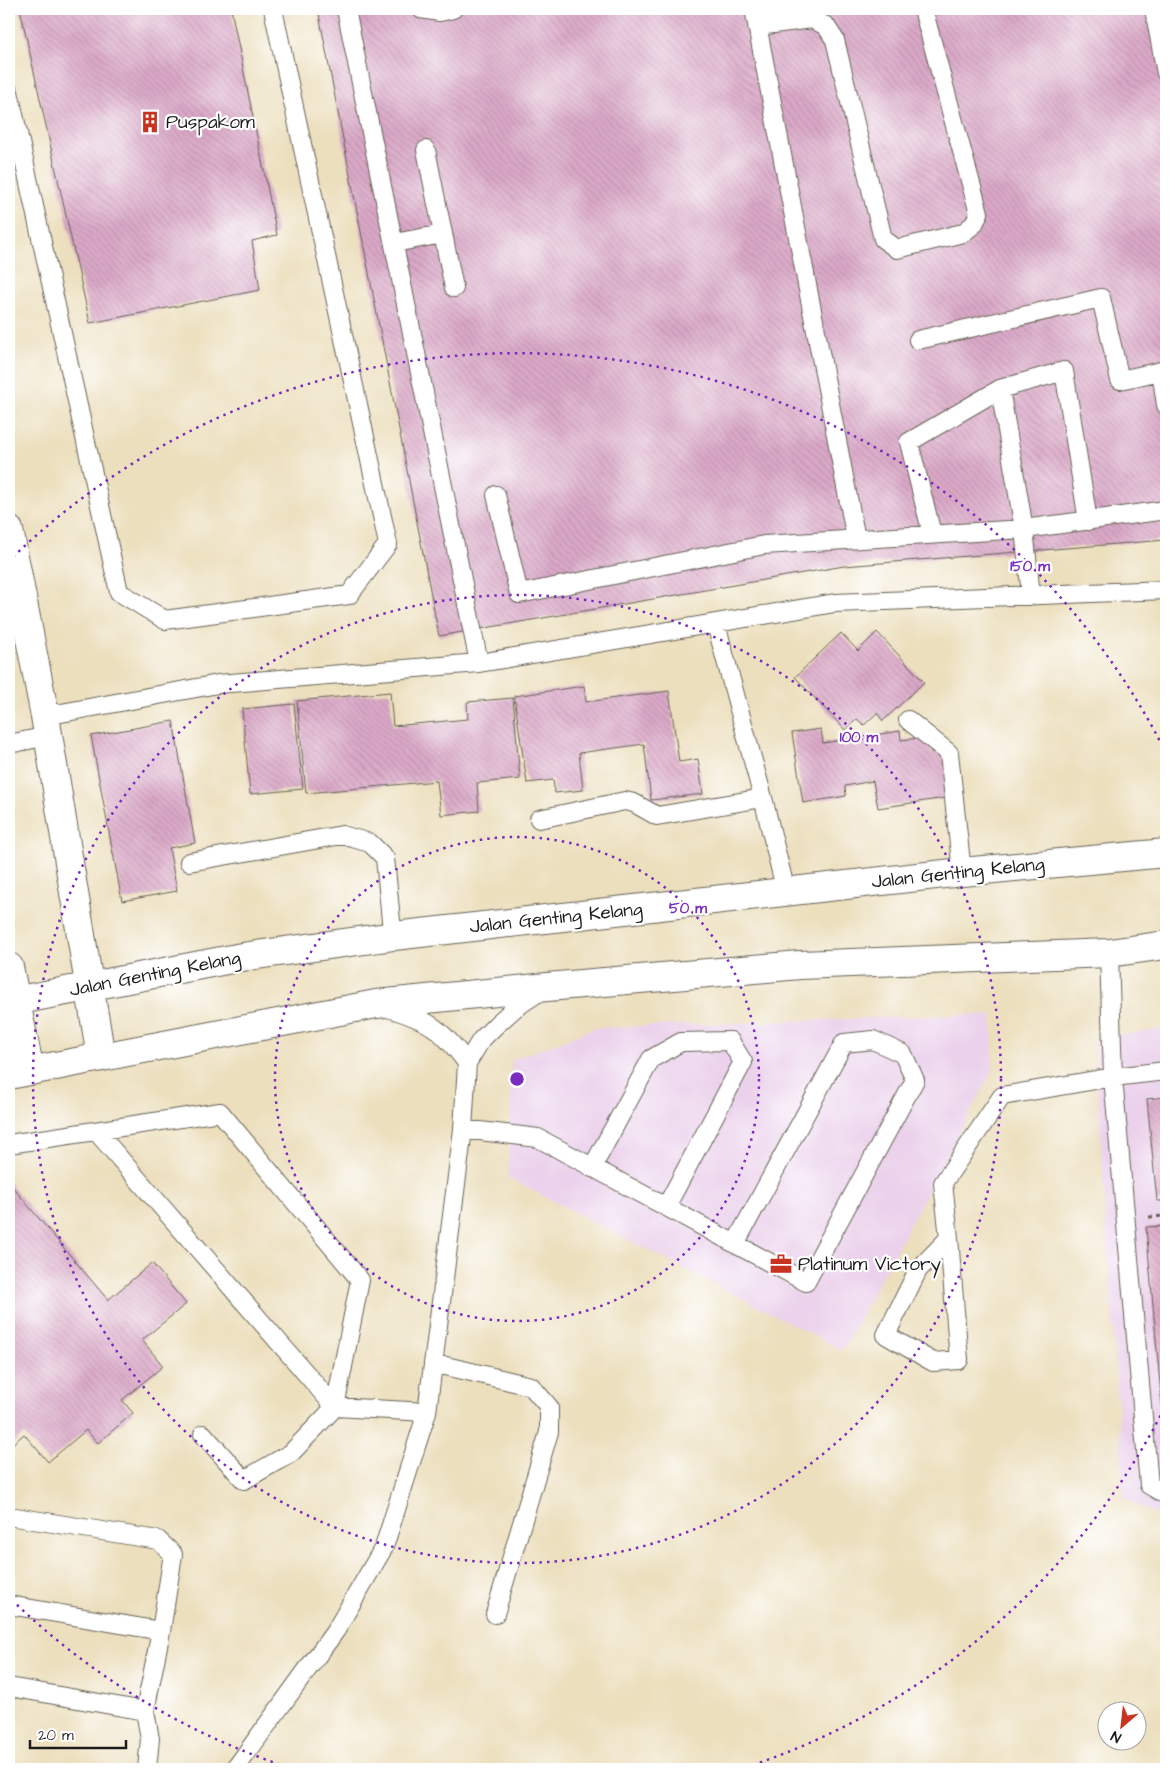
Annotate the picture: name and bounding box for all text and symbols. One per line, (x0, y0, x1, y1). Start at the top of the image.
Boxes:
building icon: Puspakom (137, 109, 163, 135)
place label: Puspakom (166, 109, 255, 136)
text: 150 m (1010, 556, 1050, 577)
text: 100 m (840, 727, 879, 748)
street label: Jalan Genting Kelang (870, 850, 1046, 896)
street label: Jalan Genting Kelang (468, 895, 644, 941)
text: 50 m (669, 898, 707, 919)
street label: Jalan Genting Kelang (67, 944, 243, 1005)
centre of rings (508, 1070, 526, 1088)
office icon: Platinum Victory (768, 1251, 794, 1277)
place label: Platinum Victory (798, 1251, 942, 1279)
north arrow (1098, 1700, 1148, 1750)
scale bar (30, 1718, 126, 1750)
text: 20 m (38, 1725, 74, 1746)
text: N (1108, 1726, 1125, 1747)

